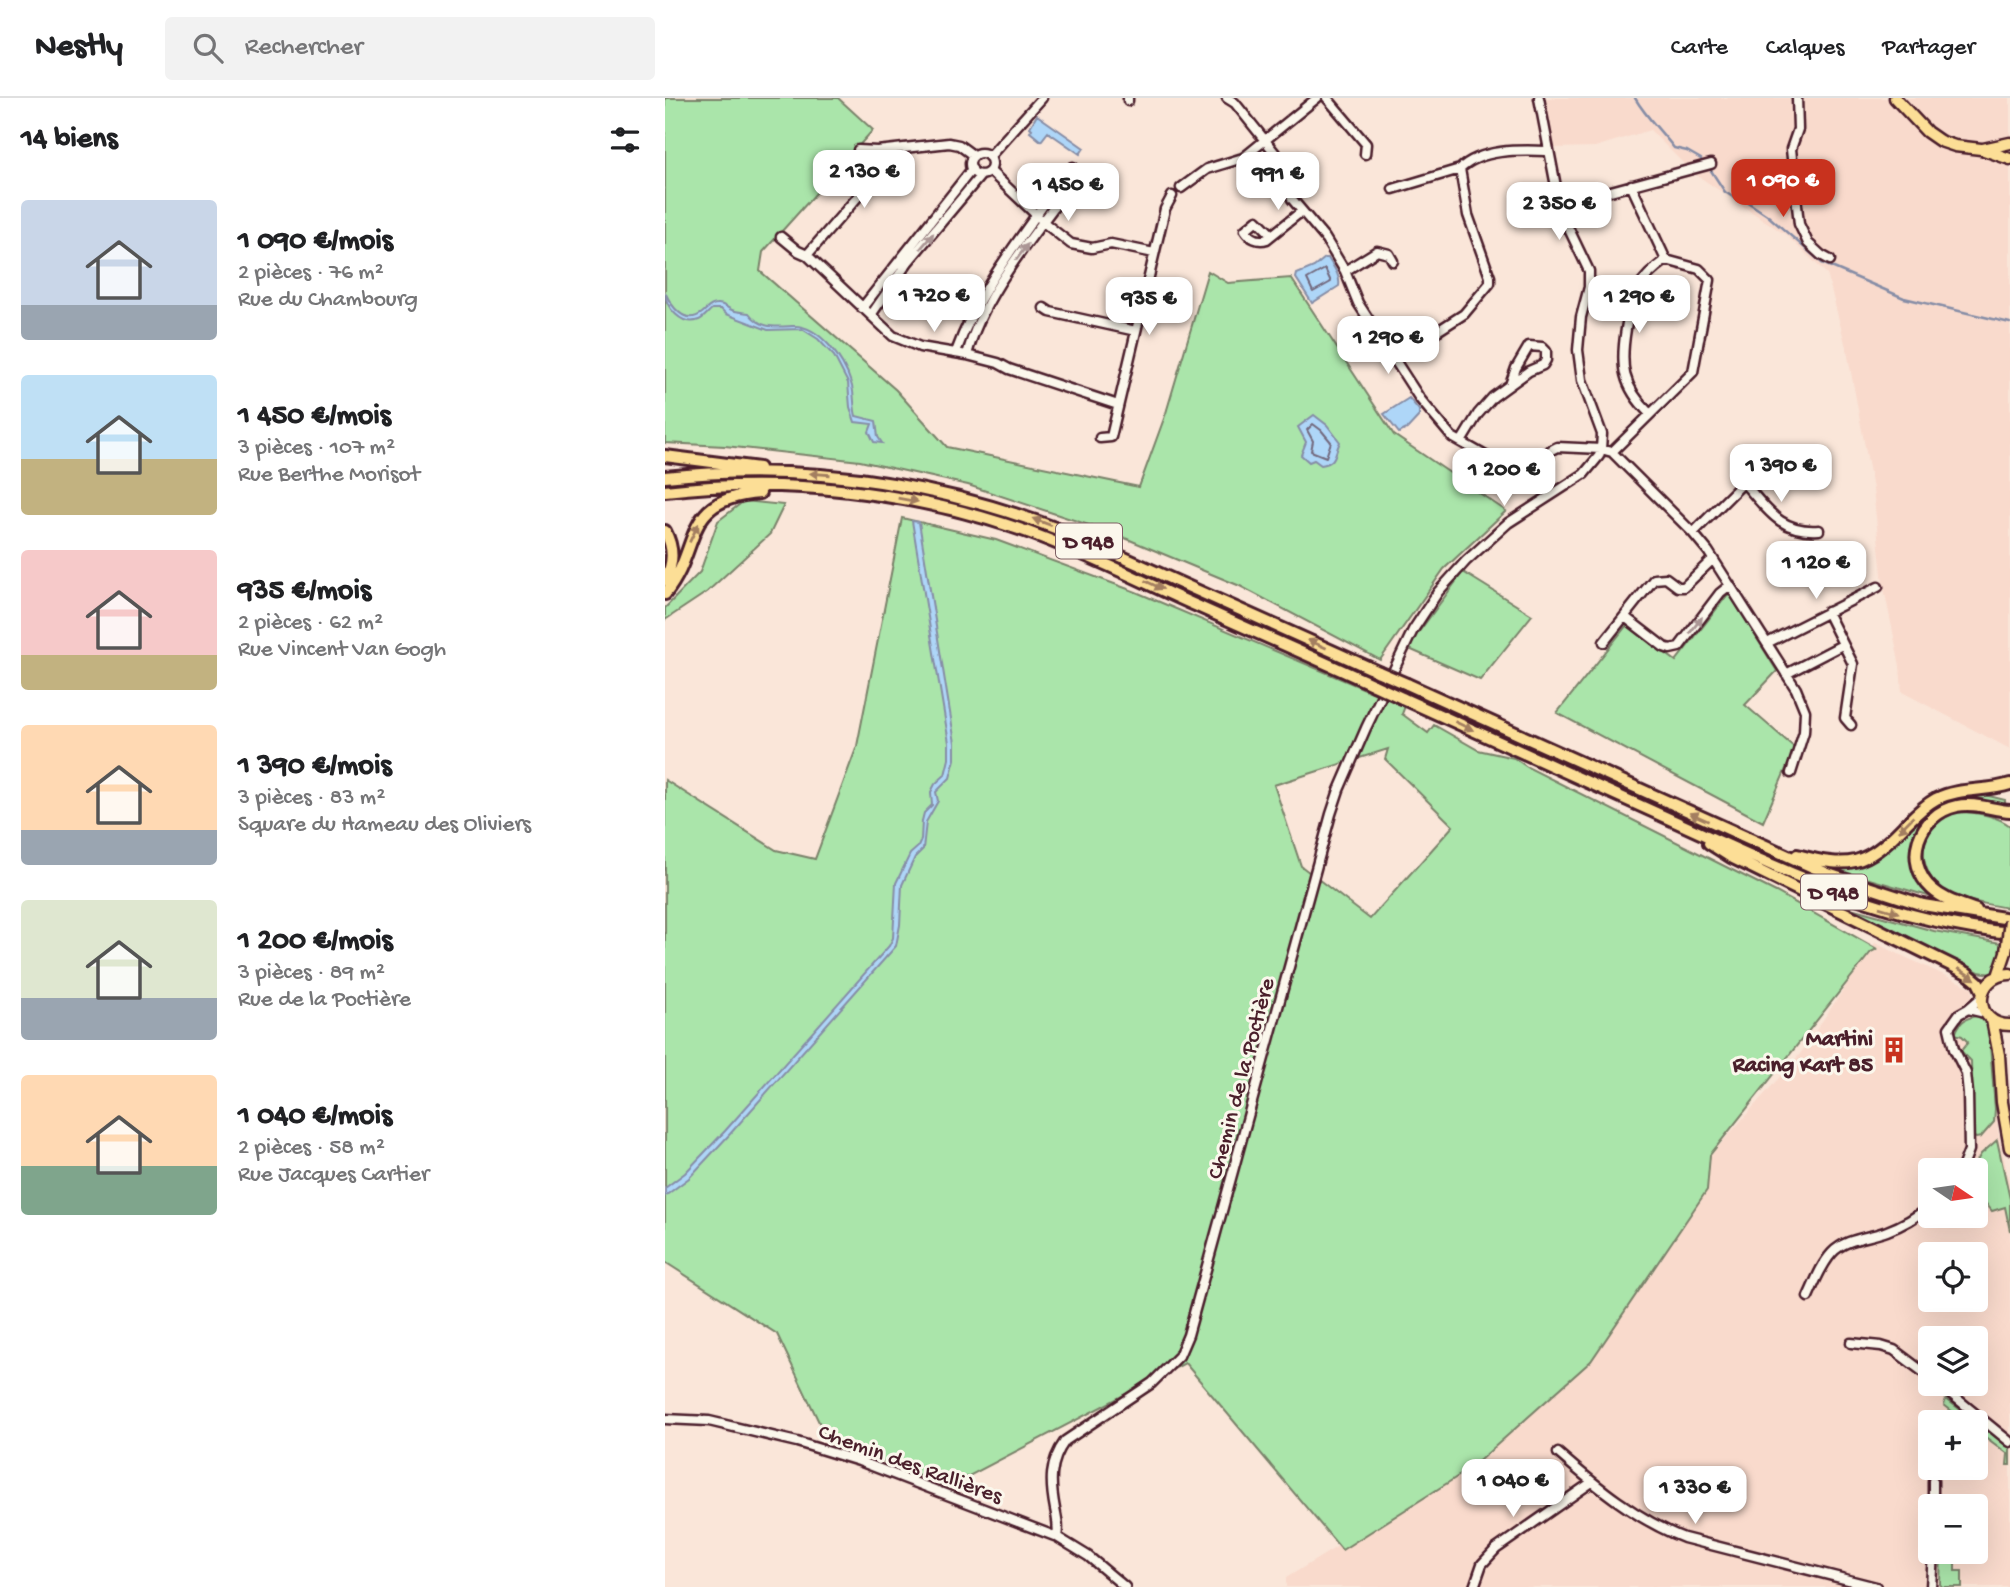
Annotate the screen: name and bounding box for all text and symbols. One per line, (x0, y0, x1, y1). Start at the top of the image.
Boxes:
search box (165, 17, 655, 80)
text: Nestly (35, 29, 123, 67)
icon: search (189, 29, 227, 67)
text: Rechercher (245, 33, 363, 64)
text: Carte (1671, 34, 1728, 63)
text: Calques (1766, 34, 1844, 63)
text: Partager (1882, 34, 1975, 63)
icon: filters (606, 121, 644, 159)
text: 14 biens (21, 123, 118, 158)
pin: 2 130 € (799, 150, 929, 210)
pin: 991 € (1229, 152, 1327, 212)
text: 2 130 € (829, 159, 899, 186)
pin: 1 090 € (1718, 159, 1848, 219)
text: 991 € (1252, 161, 1304, 188)
pin: 1 450 € (1003, 164, 1133, 223)
text: 1 090 € (1747, 168, 1819, 195)
text: 1 450 € (1033, 172, 1103, 199)
pin: 2 350 € (1494, 183, 1624, 242)
text: 2 350 € (1523, 191, 1595, 218)
text: 1 090 €/mois (238, 225, 393, 260)
icon: home (77, 228, 161, 312)
one-way arrow (919, 232, 934, 250)
one-way arrow (1015, 243, 1029, 261)
text: 2 pièces · 76 m² (238, 260, 384, 287)
pin: 1 720 € (869, 274, 999, 334)
pin: 1 290 € (1574, 275, 1704, 335)
pin: 935 € (1100, 278, 1198, 337)
text: 1 720 € (899, 283, 969, 310)
text: 1 290 € (1604, 284, 1674, 311)
text: 935 € (1122, 286, 1176, 313)
text: Rue du Chambourg (238, 287, 418, 314)
pin: 1 290 € (1323, 316, 1453, 376)
text: 1 290 € (1353, 325, 1423, 352)
text: 1 450 €/mois (238, 400, 391, 435)
icon: home (77, 403, 161, 487)
text: 3 pièces · 107 m² (238, 435, 395, 462)
pin: 1 390 € (1716, 444, 1846, 504)
pin: 1 200 € (1439, 448, 1569, 508)
text: 1 390 € (1746, 453, 1816, 480)
text: 1 200 € (1468, 457, 1540, 484)
text: Rue Berthe Morisot (238, 462, 420, 489)
one-way arrow (809, 469, 831, 480)
one-way arrow (897, 495, 919, 506)
one-way arrow (1031, 517, 1052, 528)
one-way arrow (688, 523, 699, 543)
road number: D 948 (1056, 524, 1122, 558)
pin: 1 120 € (1751, 542, 1881, 601)
text: 1 120 € (1782, 550, 1850, 577)
text: 935 €/mois (238, 575, 371, 610)
icon: home (77, 578, 161, 662)
one-way arrow (1143, 580, 1164, 591)
text: 2 pièces · 62 m² (238, 610, 383, 637)
one-way arrow (1688, 616, 1702, 634)
text: Rue Vincent Van Gogh (238, 637, 446, 664)
one-way arrow (1307, 638, 1327, 650)
one-way arrow (1454, 721, 1475, 732)
text: 1 390 €/mois (238, 750, 391, 785)
icon: home (77, 753, 161, 837)
text: 3 pièces · 83 m² (238, 785, 385, 812)
one-way arrow (1689, 811, 1709, 823)
text: Square du Hameau des Oliviers (238, 812, 531, 839)
one-way arrow (1898, 816, 1915, 832)
road number: D 948 (1801, 874, 1867, 910)
one-way arrow (1878, 905, 1899, 915)
text: 1 200 €/mois (238, 925, 393, 960)
icon: home (77, 928, 161, 1012)
text: 3 pièces · 89 m² (238, 960, 385, 987)
one-way arrow (1957, 967, 1977, 980)
street label: Chemin de la Poctière (1203, 974, 1283, 1182)
text: Rue de la Poctière (238, 987, 411, 1014)
place label: Martini Racing Kart 85 (1732, 1027, 1873, 1080)
building icon: Martini Racing Kart 85 (1879, 1035, 1909, 1065)
text: 1 040 €/mois (238, 1100, 392, 1135)
icon: home (77, 1103, 161, 1187)
text: 2 pièces · 58 m² (238, 1135, 385, 1162)
north arrow (1918, 1158, 1988, 1228)
map controls (1918, 1158, 1988, 1564)
text: Rue Jacques Cartier (238, 1162, 429, 1189)
button: locate (1918, 1242, 1988, 1312)
button: layers (1918, 1326, 1988, 1396)
button: + (1918, 1410, 1988, 1480)
street label: Chemin des Rallières (814, 1419, 1006, 1511)
pin: 1 040 € (1448, 1460, 1578, 1519)
pin: 1 330 € (1630, 1466, 1760, 1526)
text: 1 040 € (1478, 1468, 1548, 1495)
text: 1 330 € (1660, 1475, 1730, 1502)
button: − (1918, 1494, 1988, 1564)

